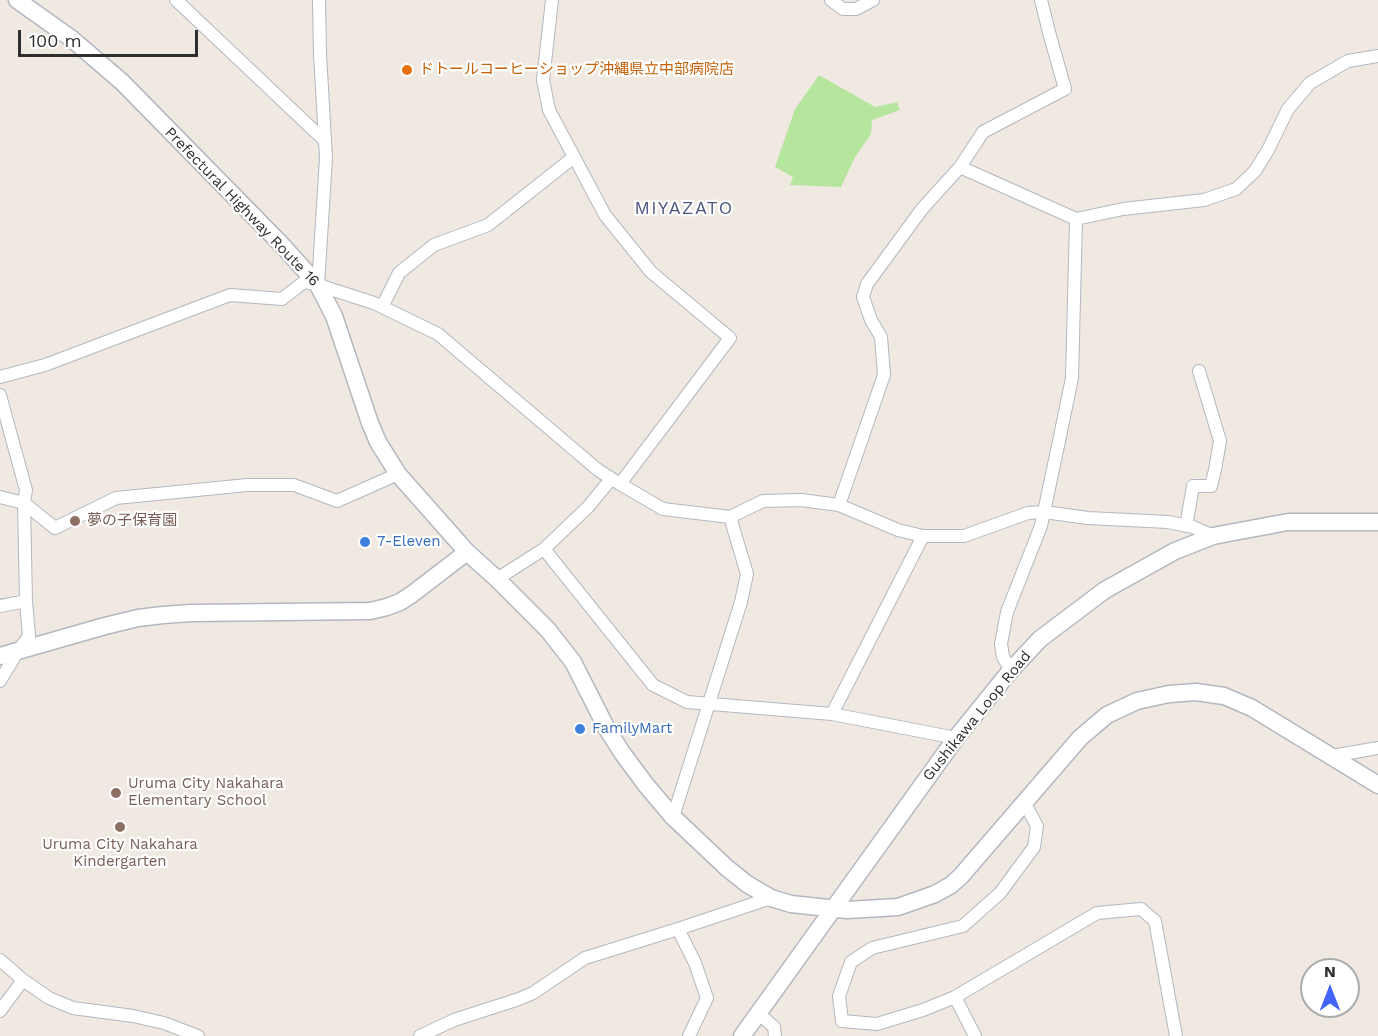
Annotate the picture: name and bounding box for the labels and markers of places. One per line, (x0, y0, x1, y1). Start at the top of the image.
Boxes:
place label: ドトールコーヒーショップ沖縄県立中部病院店 (419, 61, 734, 79)
marker: ドトールコーヒーショップ沖縄県立中部病院店 (400, 63, 414, 77)
place label: 夢の子保育園 (87, 512, 177, 530)
marker: 夢の子保育園 (68, 514, 82, 528)
place label: 7-Eleven (377, 533, 441, 551)
marker: 7-Eleven (358, 535, 372, 549)
place label: FamilyMart (592, 720, 672, 738)
marker: FamilyMart (573, 722, 587, 736)
place label: Uruma City Nakahara Elementary School (128, 775, 284, 810)
marker: Uruma City Nakahara Elementary School (109, 786, 123, 800)
marker: Uruma City Nakahara Kindergarten (113, 820, 127, 834)
place label: Uruma City Nakahara Kindergarten (42, 836, 198, 871)

